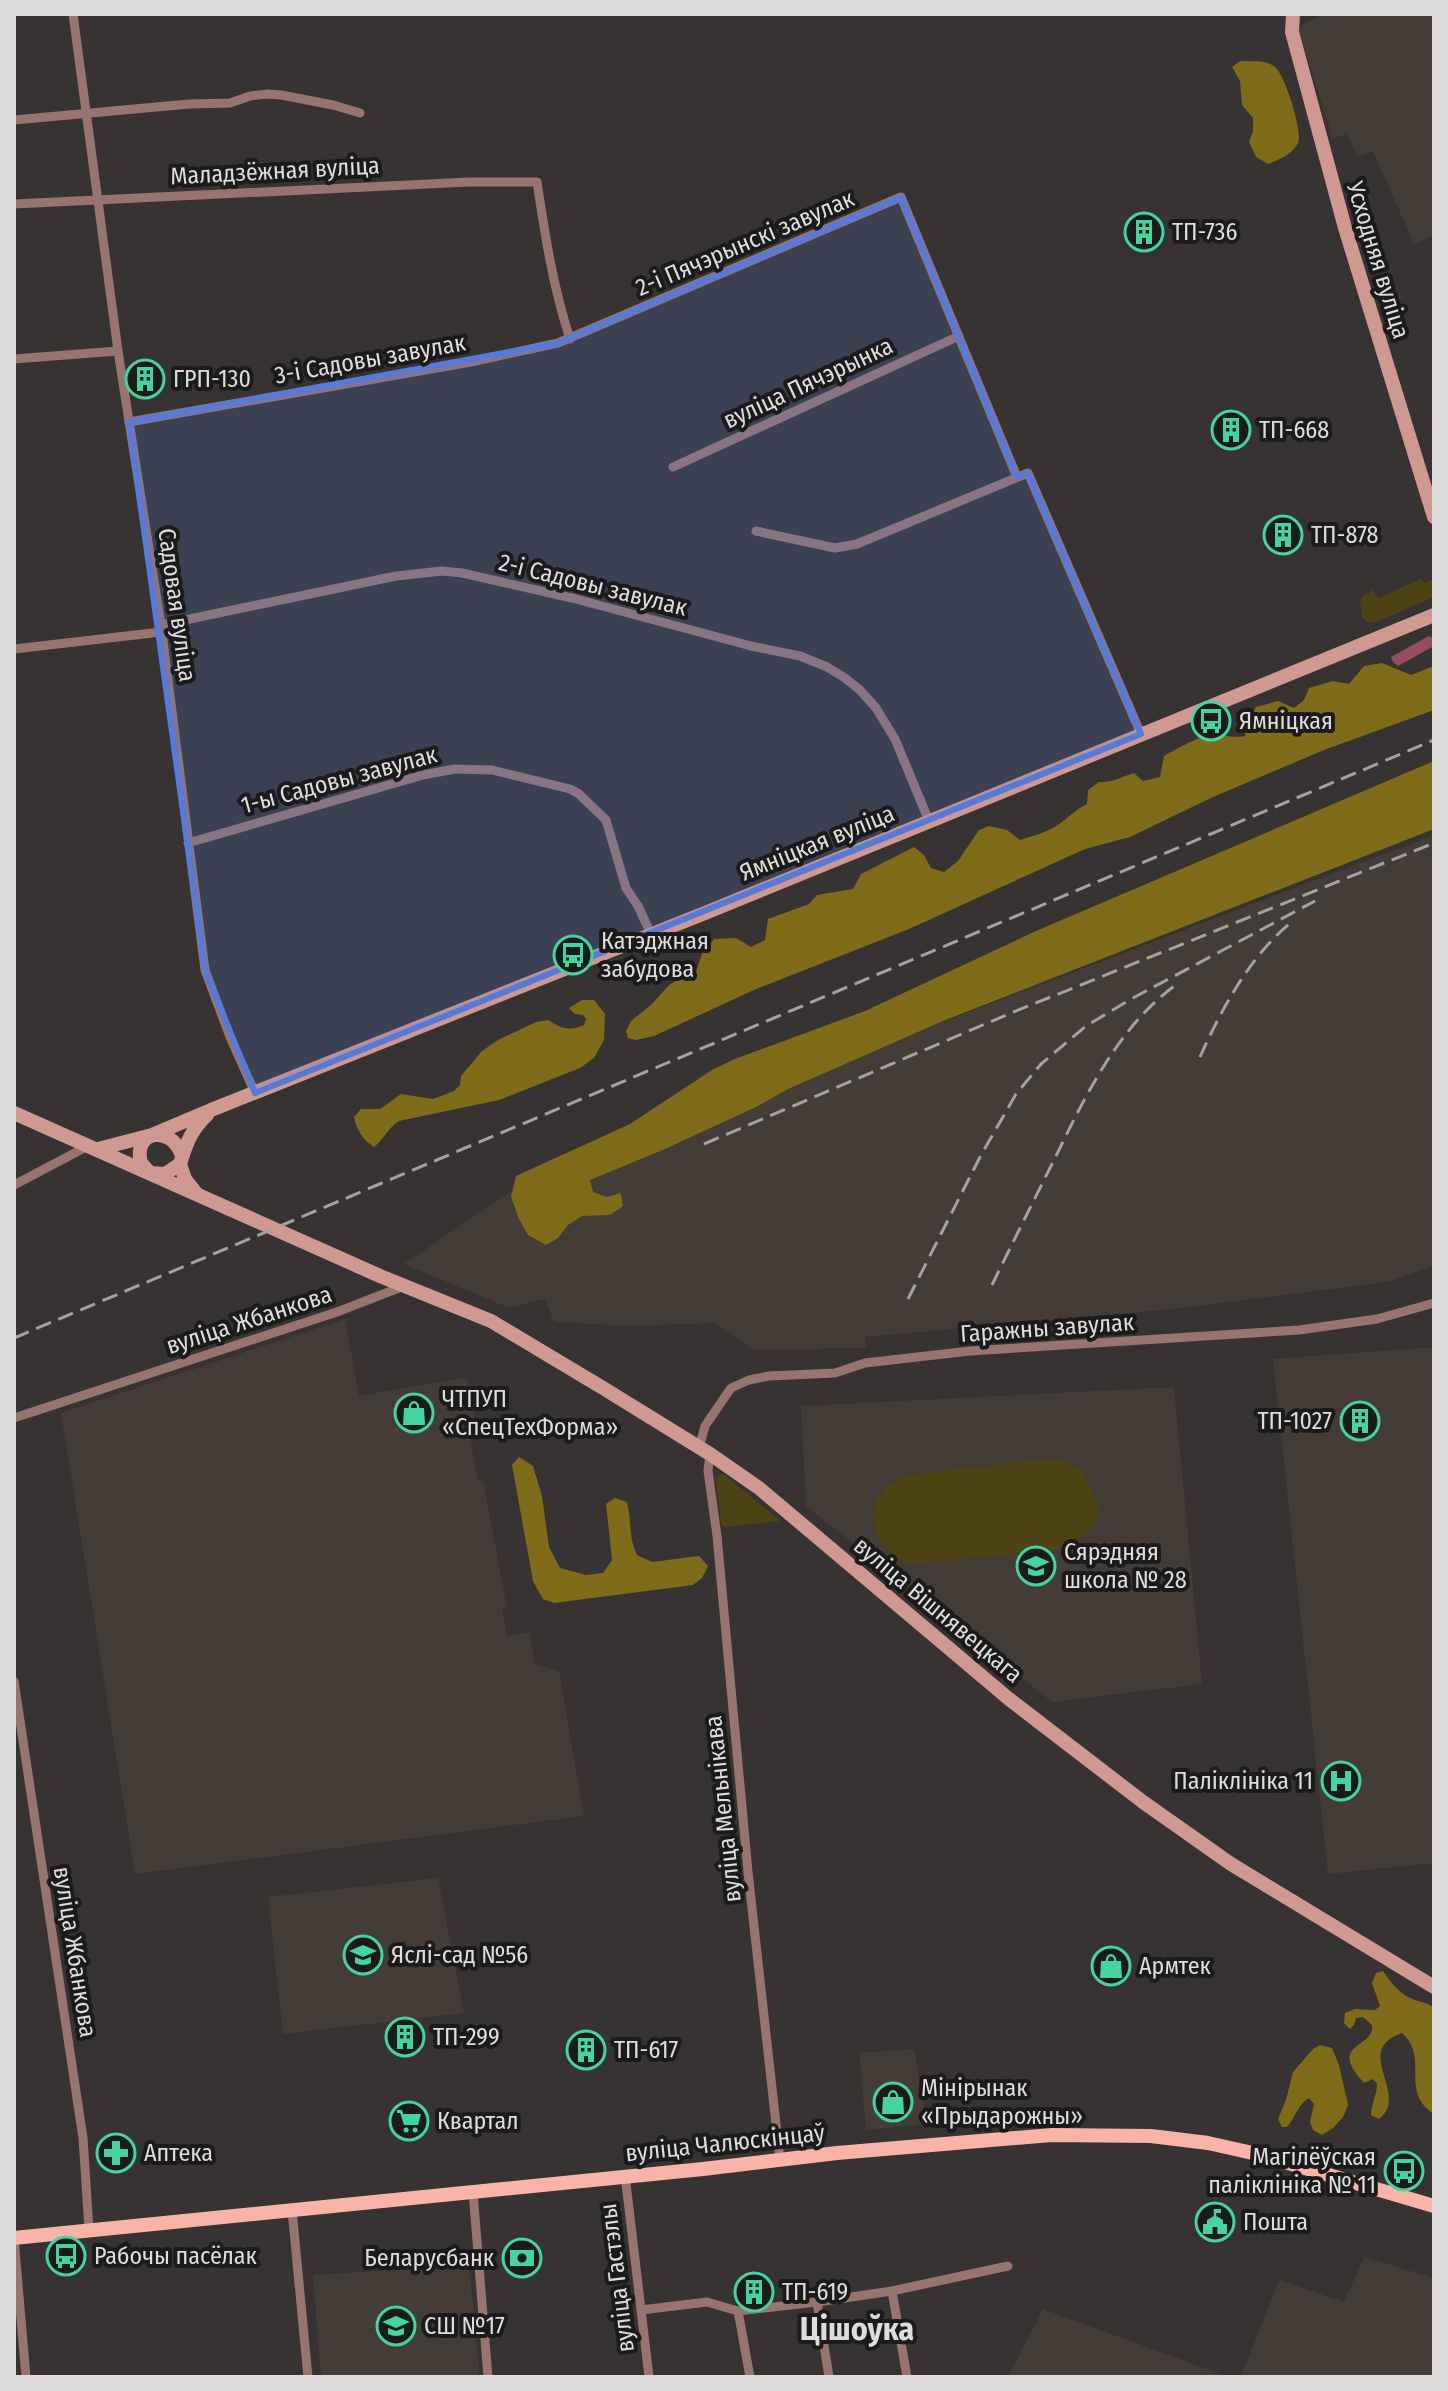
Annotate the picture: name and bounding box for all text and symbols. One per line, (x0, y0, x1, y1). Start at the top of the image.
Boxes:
street label: Маладзёжная вуліца (170, 152, 380, 190)
street label: Усходняя вуліца (1340, 177, 1415, 342)
street label: 2-і Пячэрынскі завулак (632, 184, 859, 302)
building icon: ТП-736 (1123, 211, 1165, 253)
place label: ТП-736 (1172, 218, 1237, 246)
street label: 3-і Садовы завулак (272, 328, 468, 390)
street label: вуліца Пячэрынка (719, 332, 897, 434)
building icon: ГРП-130 (124, 358, 166, 400)
place label: ГРП-130 (173, 365, 251, 393)
building icon: ТП-668 (1210, 409, 1252, 451)
place label: ТП-668 (1259, 416, 1329, 444)
building icon: ТП-878 (1262, 514, 1304, 556)
place label: ТП-878 (1311, 521, 1378, 549)
street label: Садовая вуліца (152, 527, 202, 683)
street label: 2-і Садовы завулак (496, 548, 691, 622)
bus stop icon: Ямніцкая (1190, 700, 1232, 742)
place label: Ямніцкая (1239, 707, 1333, 735)
street label: 1-ы Садовы завулак (238, 740, 441, 820)
street label: Ямніцкая вуліца (735, 799, 899, 887)
place label: Катэджная забудова (601, 927, 709, 983)
bus stop icon: Катэджная забудова (552, 934, 594, 976)
street label: вуліца Жбанкова (163, 1280, 335, 1360)
street label: Гаражны завулак (959, 1308, 1136, 1348)
place label: ЧТПУП «СпецТехФорма» (442, 1385, 618, 1441)
shop icon: ЧТПУП «СпецТехФорма» (393, 1392, 435, 1434)
building icon: ТП-1027 (1339, 1400, 1381, 1442)
place label: ТП-1027 (1258, 1407, 1332, 1435)
street label: вуліца Вішнявецкага (848, 1531, 1028, 1689)
place label: Сярэдняя школа № 28 (1064, 1538, 1187, 1594)
school or university icon: Сярэдняя школа № 28 (1015, 1545, 1057, 1587)
street label: вуліца Мельнікава (699, 1714, 747, 1904)
hospital icon: Паліклініка 11 (1320, 1760, 1362, 1802)
place label: Паліклініка 11 (1173, 1767, 1313, 1795)
street label: вуліца Жбанкова (48, 1865, 102, 2039)
school or university icon: Яслі-сад №56 (342, 1934, 384, 1976)
place label: Яслі-сад №56 (391, 1941, 528, 1969)
shop icon: Армтек (1090, 1945, 1132, 1987)
place label: Армтек (1139, 1952, 1212, 1980)
building icon: ТП-299 (384, 2016, 426, 2058)
place label: ТП-299 (433, 2023, 500, 2051)
building icon: ТП-617 (565, 2029, 607, 2071)
place label: ТП-617 (614, 2036, 679, 2064)
place label: Мінірынак «Прыдарожны» (921, 2074, 1083, 2130)
shop icon: Мінірынак «Прыдарожны» (872, 2081, 914, 2123)
supermarket icon: Квартал (388, 2100, 430, 2142)
place label: Квартал (437, 2107, 519, 2135)
street label: вуліца Чалюскінцаў (624, 2119, 826, 2167)
pharmacy icon: Аптека (95, 2132, 137, 2174)
place label: Аптека (144, 2139, 213, 2167)
place label: Магілёўская паліклініка № 11 (1208, 2143, 1376, 2199)
bus stop icon: Магілёўская паліклініка № 11 (1383, 2150, 1425, 2192)
public building icon: Пошта (1194, 2201, 1236, 2243)
street label: вуліца Гастэлы (594, 2202, 640, 2354)
place label: Пошта (1243, 2208, 1308, 2236)
bus stop icon: Рабочы пасёлак (45, 2235, 87, 2277)
bank icon: Беларусбанк (501, 2237, 543, 2279)
place label: Рабочы пасёлак (94, 2242, 258, 2270)
place label: Беларусбанк (364, 2244, 495, 2272)
building icon: ТП-619 (733, 2271, 775, 2313)
place label: ТП-619 (782, 2278, 848, 2306)
school or university icon: СШ №17 (375, 2305, 417, 2347)
district label: Цішоўка (800, 2310, 914, 2348)
place label: СШ №17 (424, 2312, 505, 2340)

